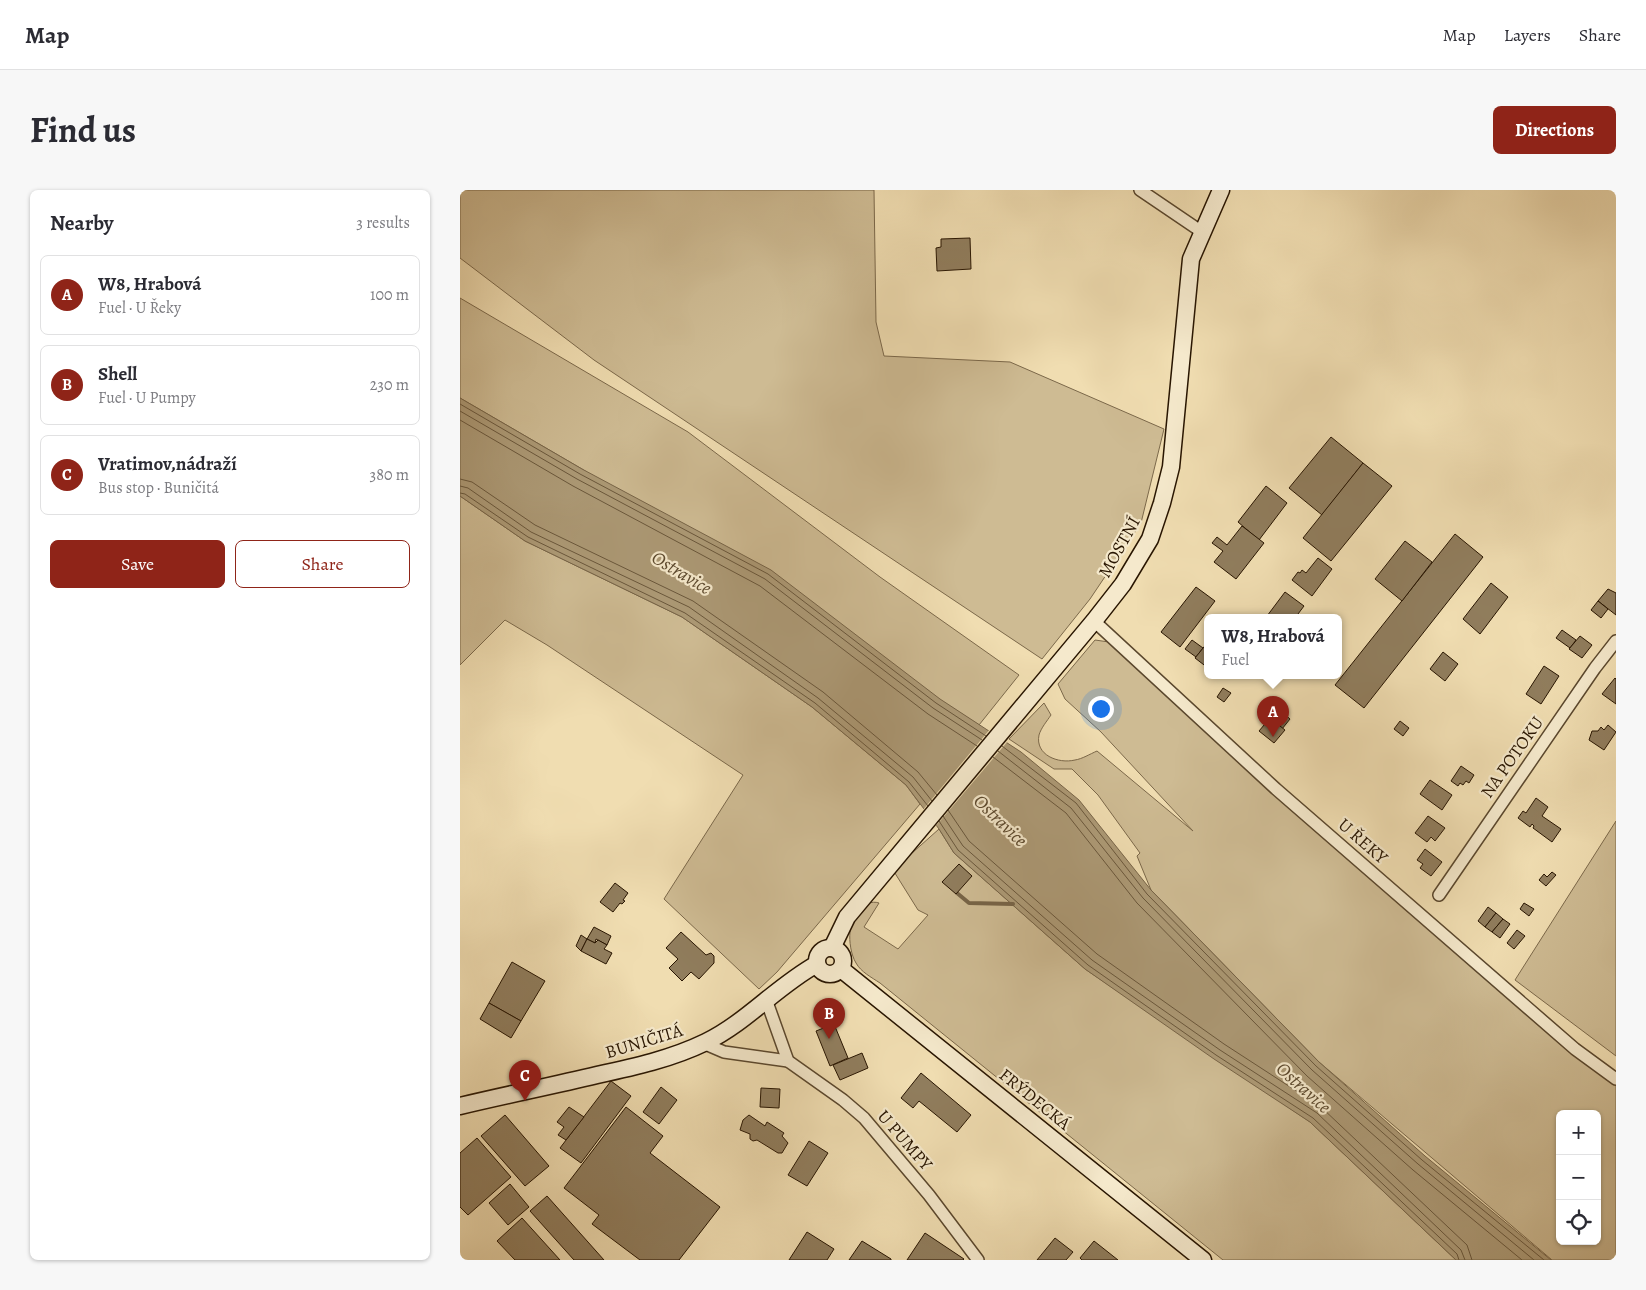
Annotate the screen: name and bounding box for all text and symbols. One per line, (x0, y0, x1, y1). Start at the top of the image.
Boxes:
text: Map (25, 19, 69, 51)
text: Map (1443, 23, 1476, 47)
text: Layers (1504, 23, 1551, 47)
text: Share (1579, 23, 1621, 47)
text: Find us (30, 106, 136, 154)
button: Directions (1493, 106, 1616, 154)
text: Nearby (50, 209, 113, 237)
text: 3 results (356, 212, 410, 234)
text: W8, Hrabová (98, 271, 201, 297)
text: A (62, 284, 72, 306)
text: 100 m (370, 284, 409, 306)
text: Fuel · U Řeky (98, 297, 181, 319)
text: Shell (98, 361, 137, 387)
text: B (62, 374, 72, 396)
text: 230 m (370, 374, 409, 396)
text: Fuel · U Pumpy (98, 387, 196, 409)
text: Vratimov,nádraží (98, 451, 237, 477)
text: C (62, 464, 72, 486)
text: 380 m (370, 464, 409, 486)
text: Bus stop · Buničitá (98, 477, 219, 499)
street label: MOSTNÍ (1092, 512, 1146, 582)
button: Save (50, 540, 225, 588)
button: Share (235, 540, 410, 588)
water label: Ostravice (647, 545, 716, 601)
popup (1204, 614, 1342, 679)
text: W8, Hrabová (1221, 623, 1325, 649)
text: Fuel (1221, 649, 1249, 671)
your location (1088, 696, 1114, 722)
pin: A (1257, 696, 1289, 737)
street label: NA POTOKU (1475, 711, 1549, 803)
water label: Ostravice (968, 789, 1033, 853)
street label: U ŘEKY (1333, 813, 1394, 870)
pin: B (813, 998, 845, 1039)
street label: BUNIČITÁ (602, 1018, 686, 1064)
water label: Ostravice (1270, 1056, 1337, 1120)
pin: C (509, 1060, 541, 1101)
street label: FRÝDECKÁ (994, 1063, 1076, 1136)
street label: U PUMPY (872, 1105, 939, 1176)
map controls (1556, 1110, 1601, 1245)
button: + (1556, 1110, 1601, 1155)
button: − (1556, 1155, 1601, 1200)
button: locate (1556, 1200, 1601, 1245)

